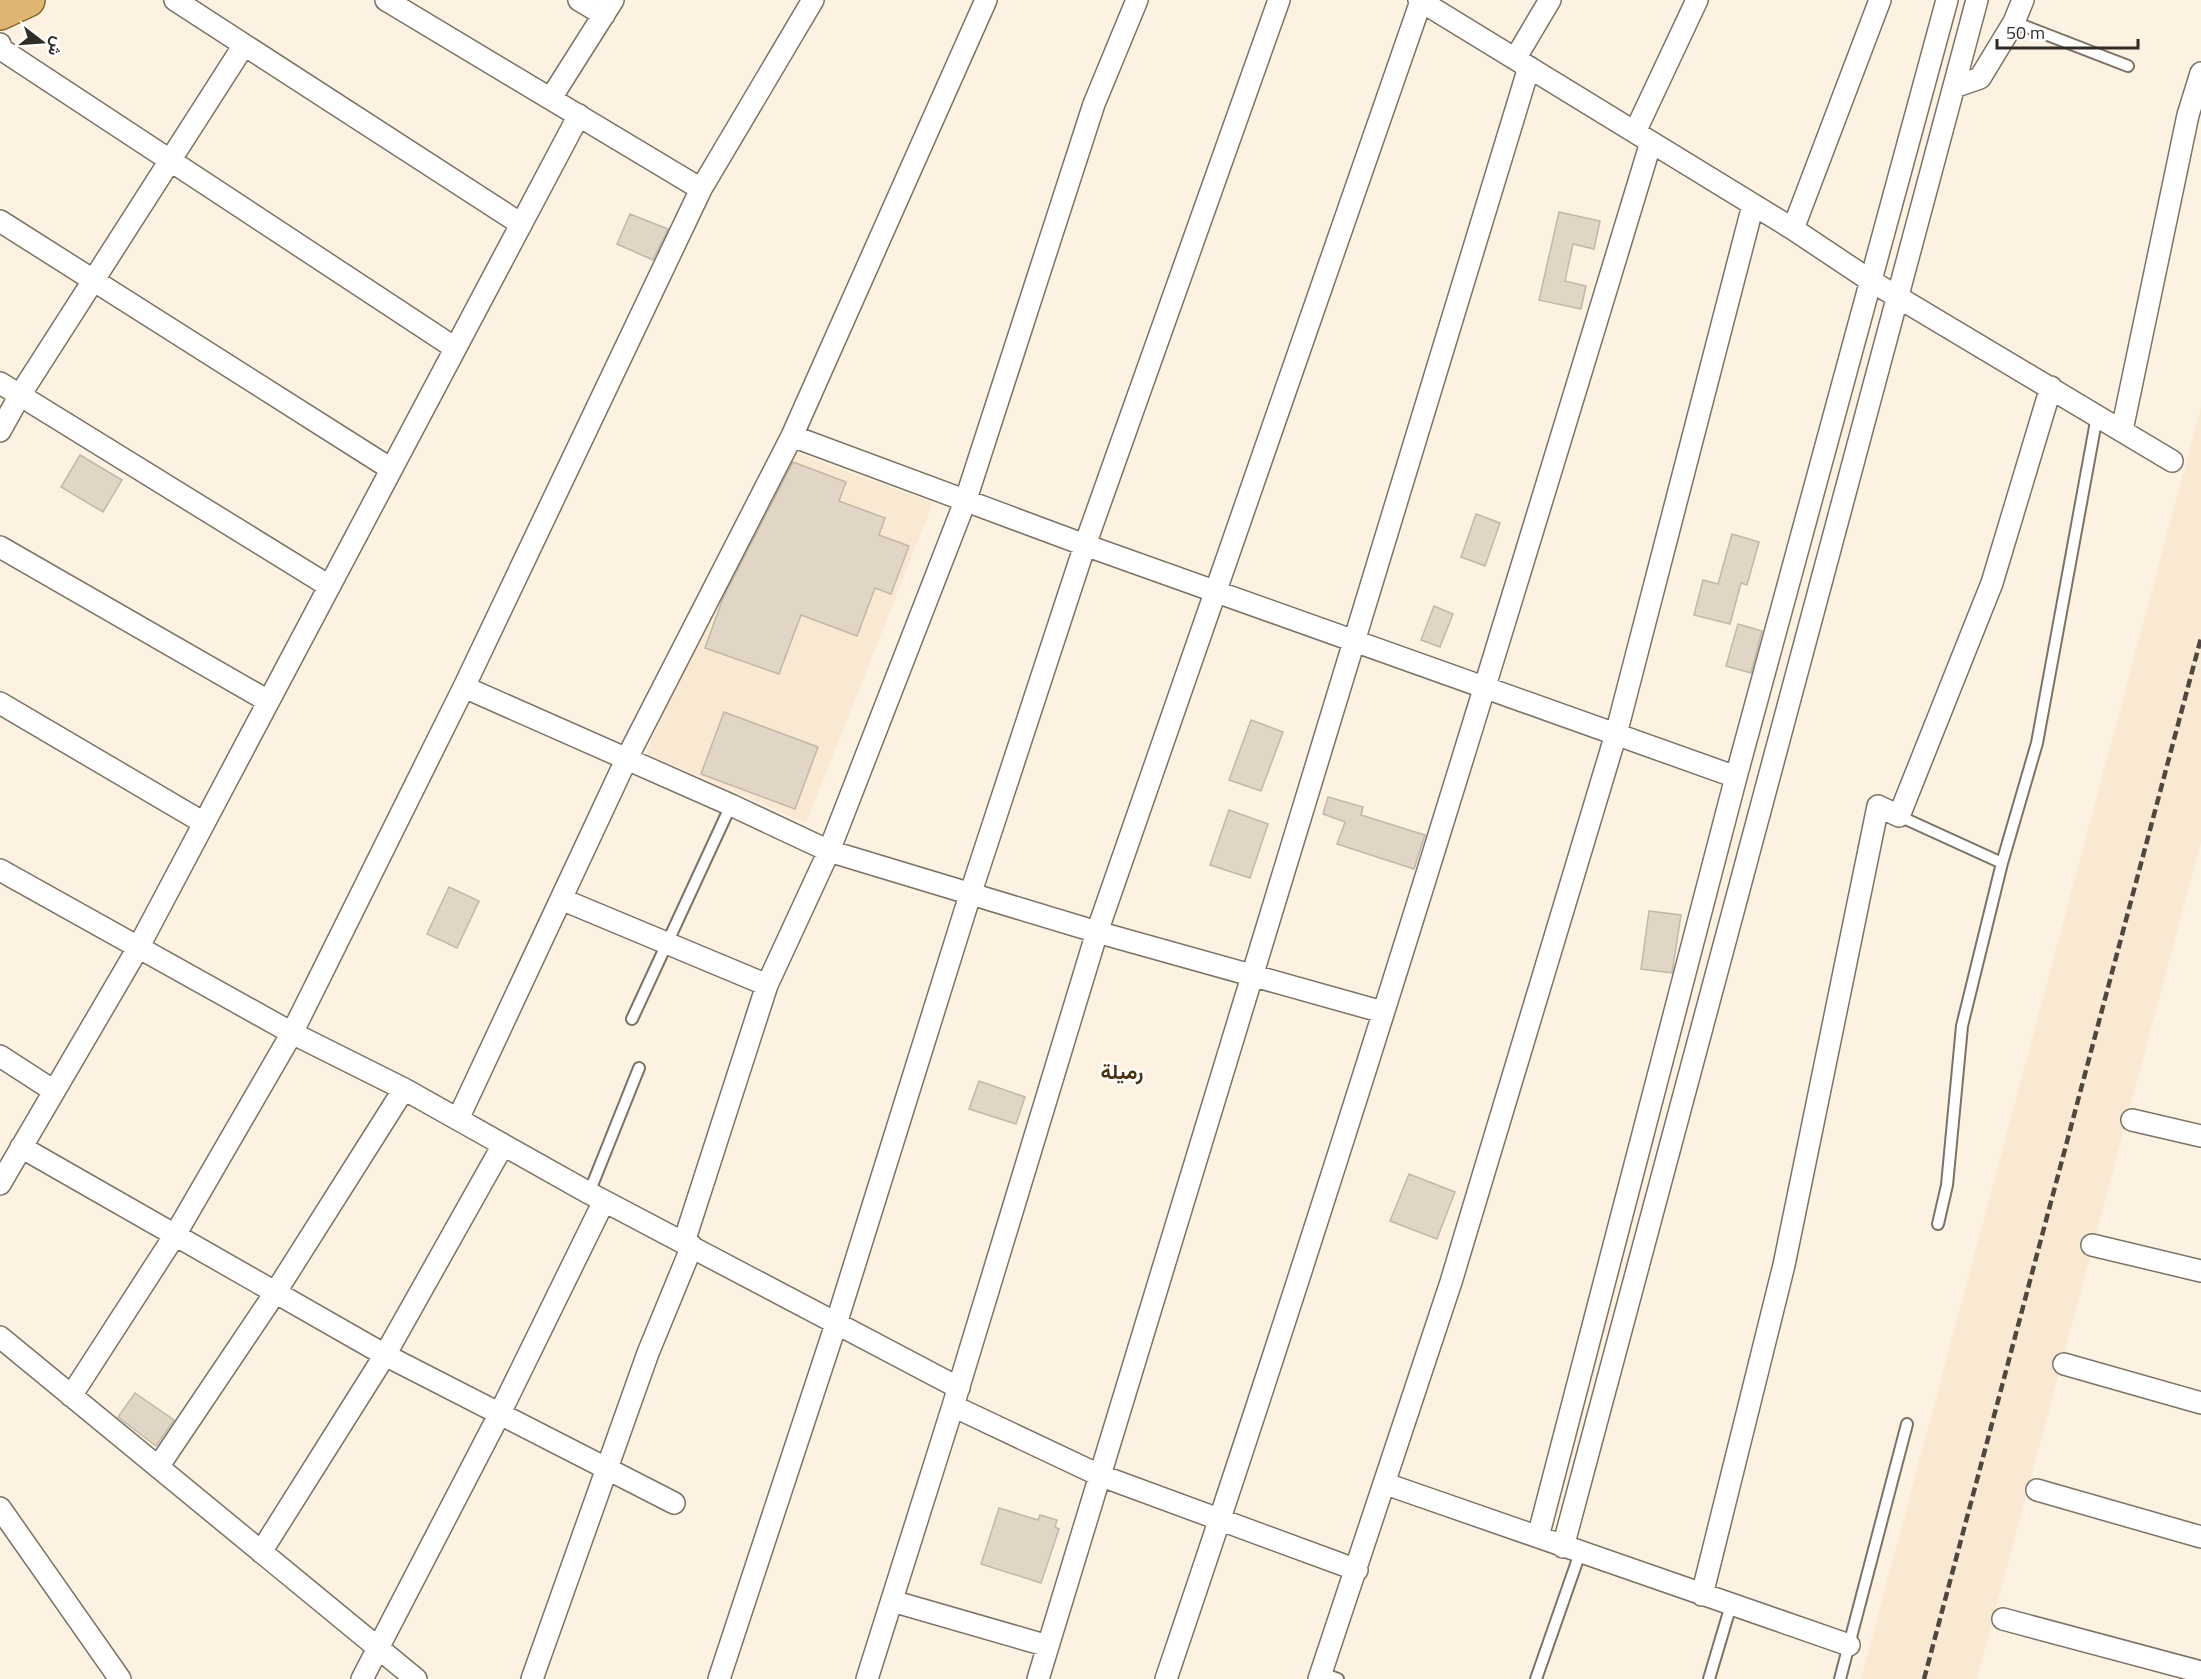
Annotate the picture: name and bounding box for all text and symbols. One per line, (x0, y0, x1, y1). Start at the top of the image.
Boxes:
north arrow (12, 12, 72, 72)
scale bar (1997, 12, 2138, 50)
text: 50 m (2006, 19, 2045, 46)
text: ش (42, 34, 71, 59)
district label: رميلة (1101, 1055, 1143, 1087)

